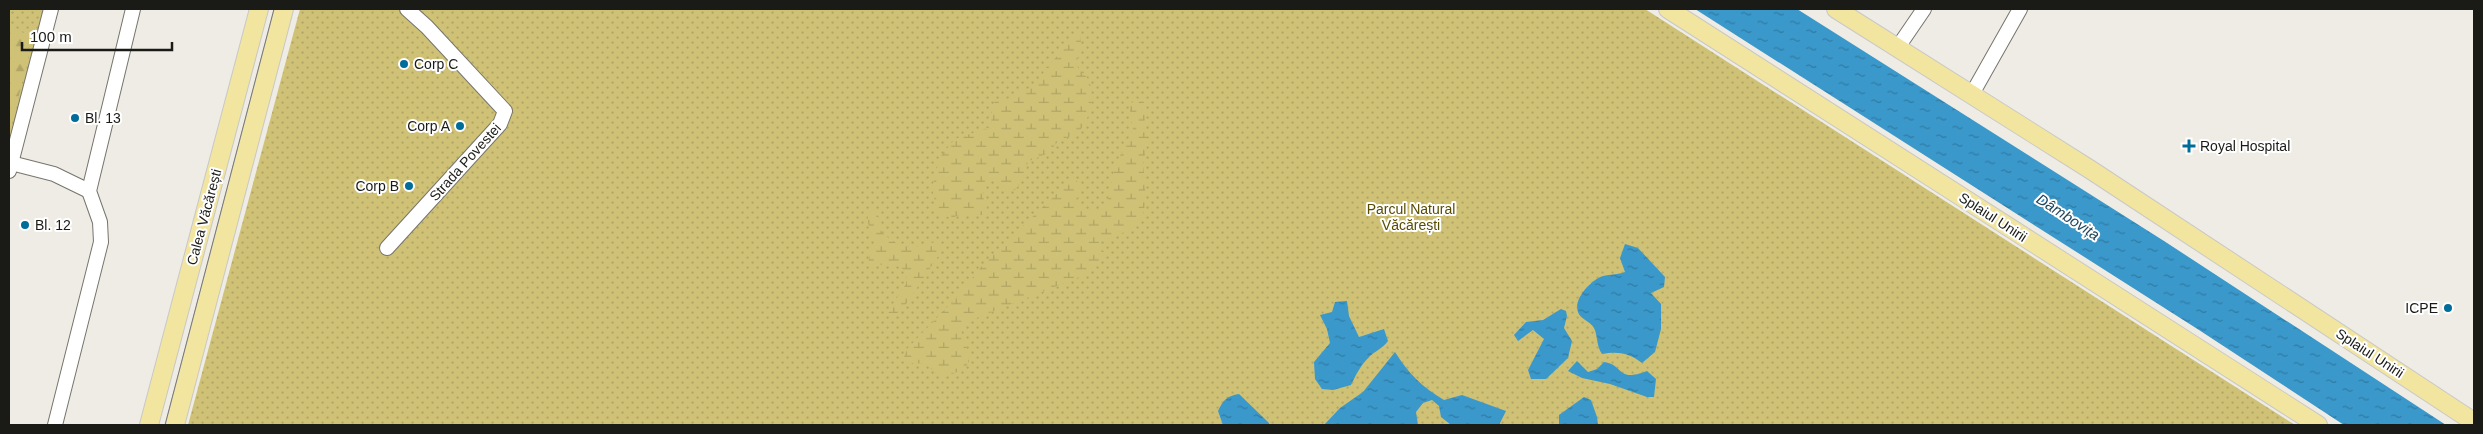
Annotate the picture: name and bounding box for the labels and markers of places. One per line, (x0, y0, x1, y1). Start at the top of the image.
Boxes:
place label: Corp C (414, 56, 458, 72)
marker: Corp C (398, 58, 410, 70)
place label: Bl. 13 (85, 110, 121, 126)
marker: Bl. 13 (69, 112, 81, 124)
place label: Corp A (407, 118, 451, 134)
marker: Corp A (454, 120, 466, 132)
place label: Royal Hospital (2200, 138, 2290, 154)
marker: Royal Hospital (2182, 139, 2196, 153)
place label: Corp B (355, 178, 399, 194)
marker: Corp B (403, 180, 415, 192)
place label: Bl. 12 (35, 217, 71, 233)
marker: Bl. 12 (19, 219, 31, 231)
place label: ICPE (2405, 300, 2438, 316)
marker: ICPE (2442, 302, 2454, 314)

